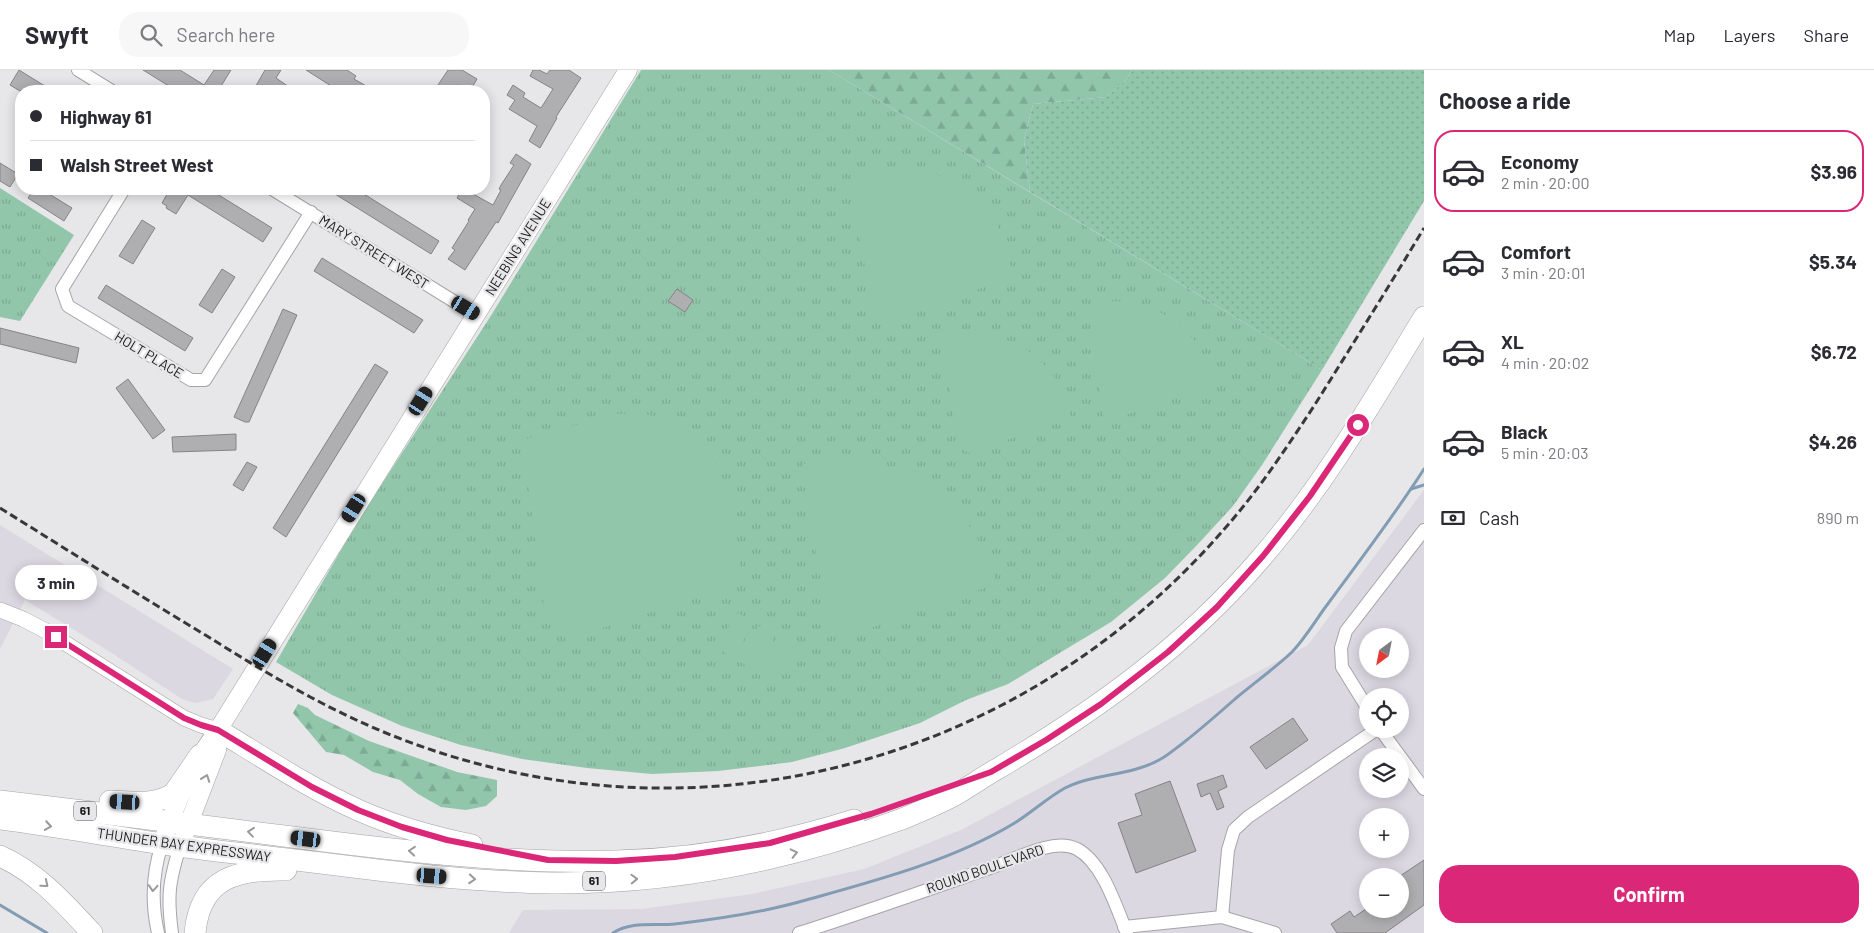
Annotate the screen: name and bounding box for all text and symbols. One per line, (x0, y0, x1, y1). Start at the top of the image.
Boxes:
search box (119, 12, 469, 57)
text: Swyft (25, 20, 89, 49)
icon: search (137, 21, 165, 49)
text: Search here (177, 23, 275, 46)
text: Map (1663, 24, 1695, 46)
text: Layers (1723, 24, 1776, 46)
text: Share (1804, 24, 1849, 46)
text: Choose a ride (1439, 87, 1571, 113)
text: Highway 61 (60, 105, 152, 128)
icon: car (1441, 149, 1486, 194)
text: Economy (1501, 150, 1579, 173)
text: Walsh Street West (60, 153, 213, 176)
text: $3.96 (1810, 160, 1857, 183)
text: 2 min · 20:00 (1501, 173, 1590, 192)
street label: NEEBING AVENUE (481, 195, 554, 298)
street label: MARY STREET WEST (316, 211, 432, 292)
icon: car (1441, 239, 1486, 284)
text: Comfort (1501, 240, 1571, 263)
text: $5.34 (1809, 250, 1857, 273)
text: 3 min · 20:01 (1501, 263, 1585, 282)
car (449, 294, 482, 322)
street label: HOLT PLACE (112, 327, 187, 382)
icon: car (1441, 329, 1486, 374)
text: XL (1501, 330, 1524, 353)
text: $6.72 (1811, 340, 1857, 363)
text: 4 min · 20:02 (1501, 353, 1589, 372)
car (406, 384, 435, 418)
route start (1347, 414, 1369, 436)
icon: car (1441, 419, 1486, 464)
text: Black (1501, 420, 1548, 443)
text: $4.26 (1809, 430, 1857, 453)
text: 5 min · 20:03 (1501, 443, 1588, 462)
car (339, 491, 368, 525)
icon: cash (1439, 504, 1467, 532)
text: Cash (1479, 506, 1520, 529)
text: 890 m (1817, 508, 1859, 527)
callout: 3 min (15, 564, 97, 600)
text: 3 min (37, 573, 75, 592)
route end (45, 626, 67, 648)
north arrow (1359, 628, 1409, 678)
map controls (1359, 628, 1409, 918)
car (250, 636, 279, 670)
button: locate (1359, 688, 1409, 738)
button: layers (1359, 748, 1409, 798)
one-way arrow (200, 775, 210, 783)
car (109, 794, 140, 810)
road number: 61 (74, 801, 96, 820)
button: + (1359, 808, 1409, 858)
one-way arrow (44, 821, 53, 831)
street label: THUNDER BAY EXPRESSWAY (96, 824, 272, 865)
one-way arrow (246, 827, 254, 838)
car (290, 830, 321, 848)
street label: ROUND BOULEVARD (924, 840, 1046, 897)
one-way arrow (408, 846, 416, 857)
one-way arrow (790, 848, 799, 859)
button: Confirm (1439, 865, 1859, 923)
car (416, 867, 447, 885)
button: − (1359, 868, 1409, 918)
road number: 61 (583, 871, 605, 890)
one-way arrow (468, 874, 476, 885)
one-way arrow (630, 874, 638, 885)
one-way arrow (40, 879, 49, 888)
one-way arrow (147, 884, 158, 892)

